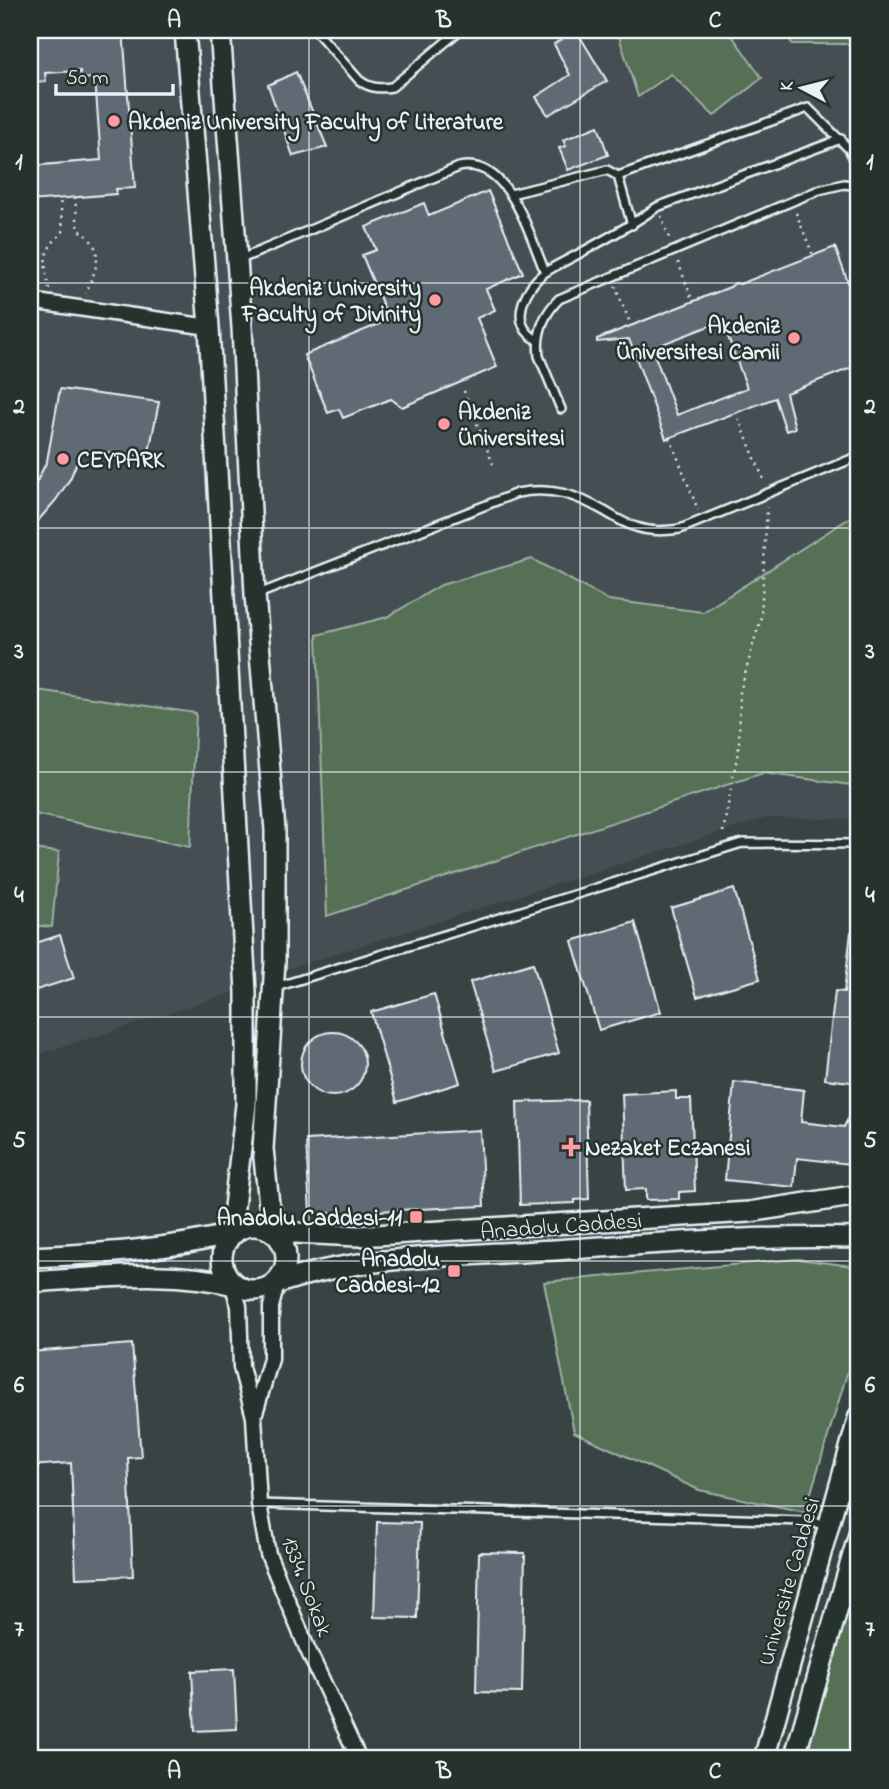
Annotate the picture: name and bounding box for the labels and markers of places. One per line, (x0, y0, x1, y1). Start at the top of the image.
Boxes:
place label: Akdeniz University Faculty of Literature (128, 107, 504, 142)
marker: Akdeniz University Faculty of Literature (106, 113, 122, 129)
place label: Akdeniz University Faculty of Divinity (241, 273, 421, 334)
marker: Akdeniz University Faculty of Divinity (427, 292, 443, 308)
place label: Akdeniz Üniversitesi Camii (616, 311, 781, 370)
marker: Akdeniz Üniversitesi Camii (786, 330, 802, 346)
place label: Akdeniz Üniversitesi (458, 397, 565, 456)
marker: Akdeniz Üniversitesi (436, 416, 452, 432)
place label: CEYPARK (77, 445, 165, 478)
marker: CEYPARK (55, 451, 71, 467)
place label: Nezaket Eczanesi (585, 1133, 750, 1166)
marker: Nezaket Eczanesi (563, 1139, 579, 1155)
place label: Anadolu Caddesi-11 (217, 1203, 403, 1236)
marker: Anadolu Caddesi-11 (408, 1209, 424, 1225)
place label: Anadolu Caddesi-12 (336, 1244, 441, 1303)
marker: Anadolu Caddesi-12 (446, 1263, 462, 1279)

